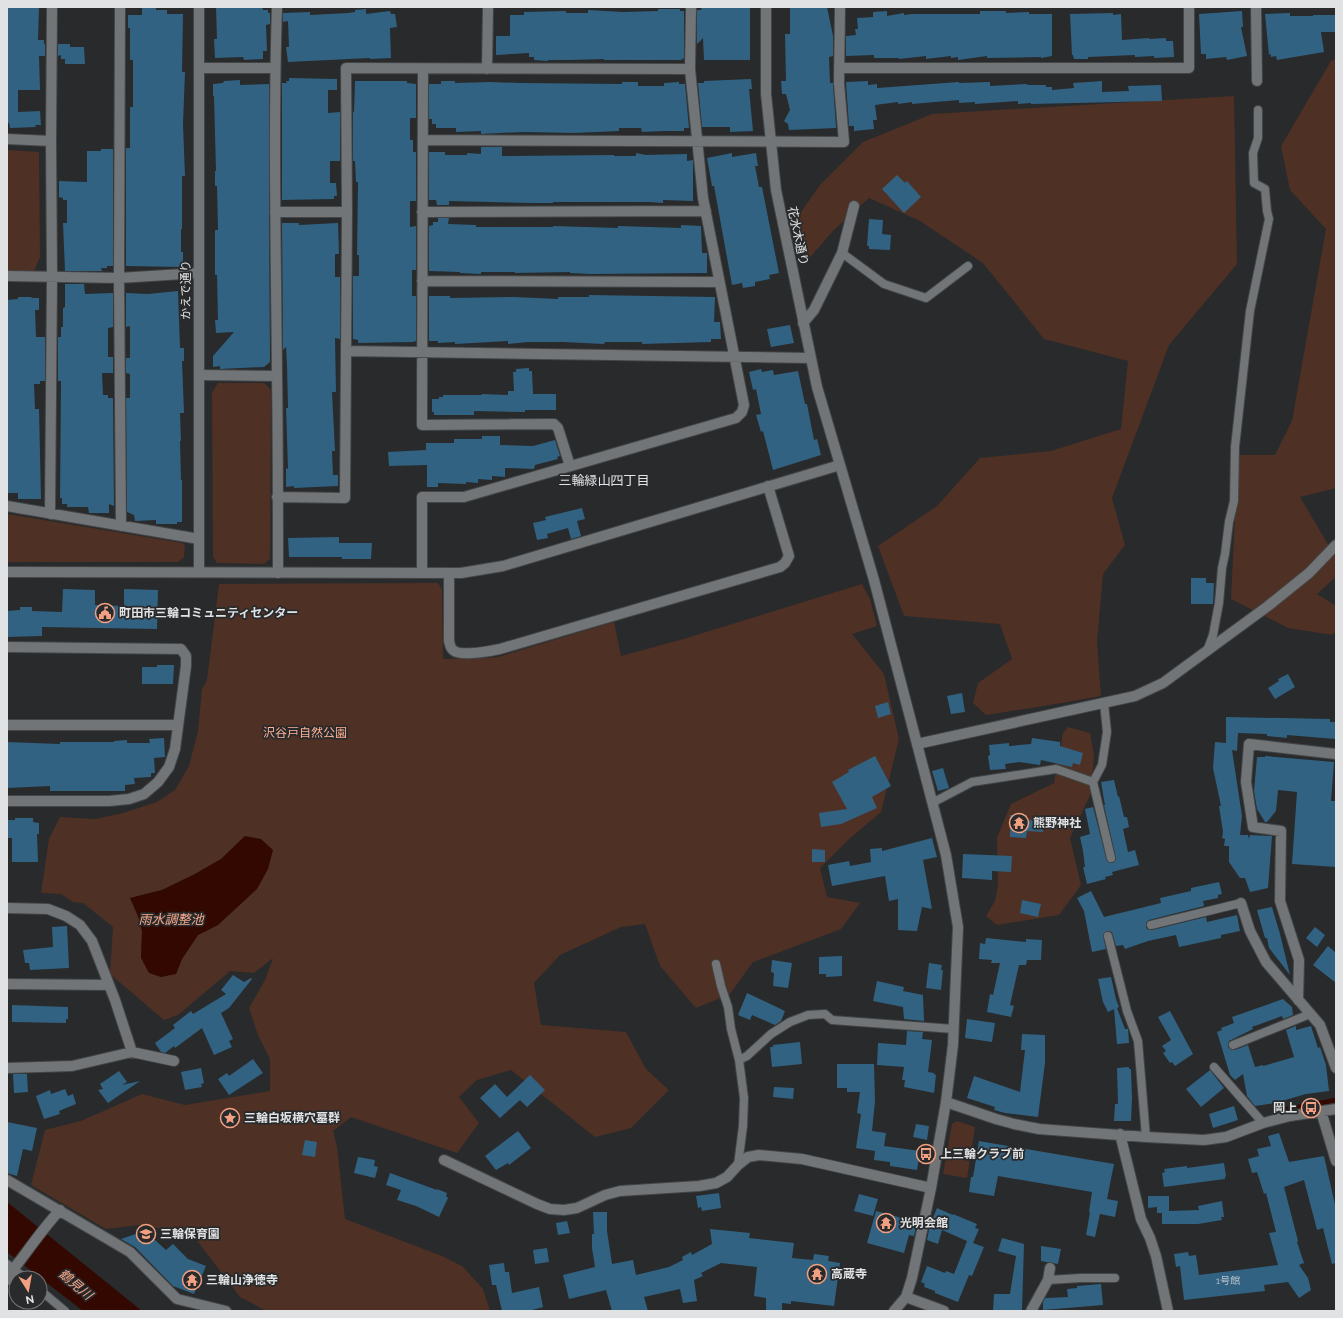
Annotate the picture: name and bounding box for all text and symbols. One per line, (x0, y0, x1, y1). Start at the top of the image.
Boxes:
street label: 花水木通り (785, 205, 811, 267)
street label: かえで通り (179, 260, 193, 320)
district label: 三輪緑山四丁目 (558, 473, 650, 488)
public building icon: 町田市三輪コミュニティセンター (94, 602, 116, 624)
place label: 町田市三輪コミュニティセンター (119, 606, 298, 620)
park label: 沢谷戸自然公園 (263, 726, 347, 740)
temple icon: 熊野神社 (1008, 812, 1030, 834)
place label: 熊野神社 (1033, 816, 1081, 830)
water label: 雨水調整池 (138, 912, 205, 927)
bus stop icon: 岡上 (1300, 1097, 1322, 1119)
place label: 岡上 (1273, 1101, 1297, 1115)
place icon: 三輪白坂横穴墓群 (219, 1107, 241, 1129)
place label: 三輪白坂横穴墓群 (244, 1111, 340, 1125)
bus stop icon: 上三輪クラブ前 (915, 1143, 937, 1165)
place label: 上三輪クラブ前 (940, 1147, 1024, 1161)
temple icon: 光明会館 (875, 1212, 897, 1234)
place label: 光明会館 (900, 1216, 948, 1230)
school or university icon: 三輪保育園 (135, 1223, 157, 1245)
place label: 三輪保育園 (160, 1227, 220, 1241)
temple icon: 高蔵寺 (806, 1263, 828, 1285)
water label: 鶴見川 (56, 1266, 97, 1304)
place label: 高蔵寺 (831, 1267, 867, 1281)
temple icon: 三輪山浄徳寺 (181, 1269, 203, 1291)
north arrow (8, 1270, 48, 1310)
place label: 三輪山浄徳寺 (206, 1273, 278, 1287)
house number: 1号館 (1216, 1275, 1240, 1286)
text: N (24, 1292, 35, 1307)

